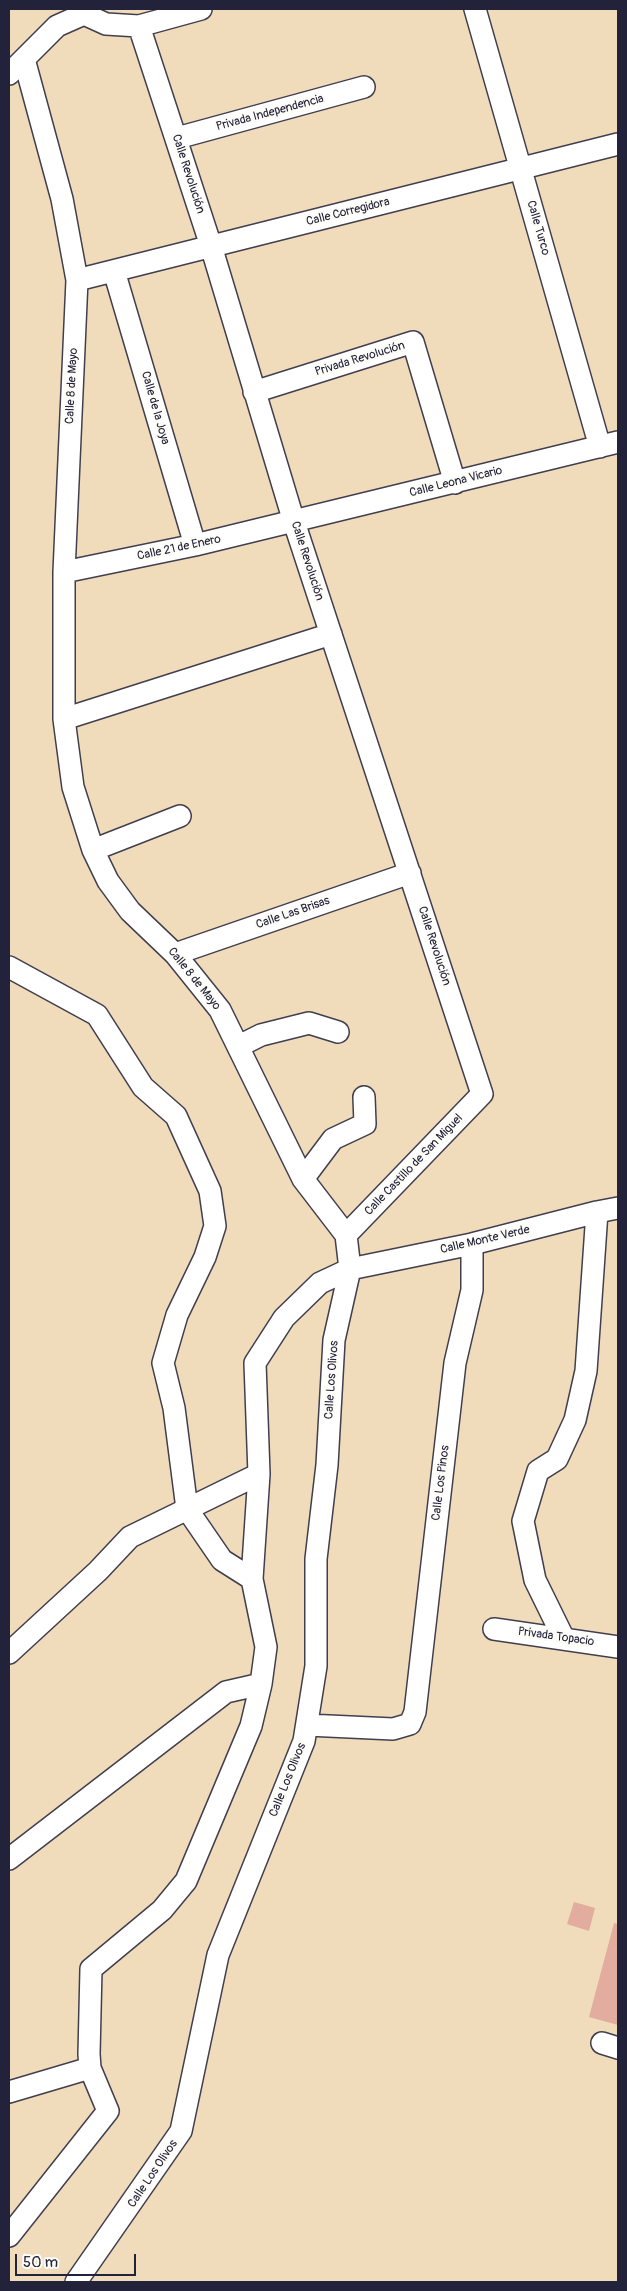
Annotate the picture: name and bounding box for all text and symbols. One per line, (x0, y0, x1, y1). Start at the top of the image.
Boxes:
street label: Privada Independencia (215, 92, 325, 134)
street label: Calle Revolución (168, 133, 208, 215)
street label: Calle Corregidora (305, 195, 391, 229)
street label: Calle Turco (523, 199, 553, 257)
street label: Privada Revolución (313, 338, 407, 380)
street label: Calle 8 de Mayo (63, 348, 81, 424)
street label: Calle de la Joya (138, 370, 172, 446)
street label: Calle Leona Vicario (408, 464, 504, 500)
street label: Calle Revolución (287, 520, 327, 602)
street label: Calle 21 de Enero (136, 532, 222, 564)
street label: Calle Las Brisas (254, 894, 332, 932)
street label: Calle Revolución (414, 905, 454, 987)
street label: Calle 8 de Mayo (164, 945, 224, 1013)
street label: Calle Castillo de San Miguel (362, 1111, 466, 1219)
street label: Calle Monte Verde (439, 1223, 531, 1257)
street label: Calle Los Olivos (322, 1340, 342, 1420)
street label: Calle Los Pinos (429, 1444, 453, 1522)
street label: Privada Topacio (517, 1625, 595, 1649)
street label: Calle Los Olivos (267, 1741, 309, 1819)
street label: Calle Los Olivos (125, 2137, 181, 2211)
scale bar (18, 2244, 139, 2276)
text: 50 m (23, 2253, 58, 2272)

